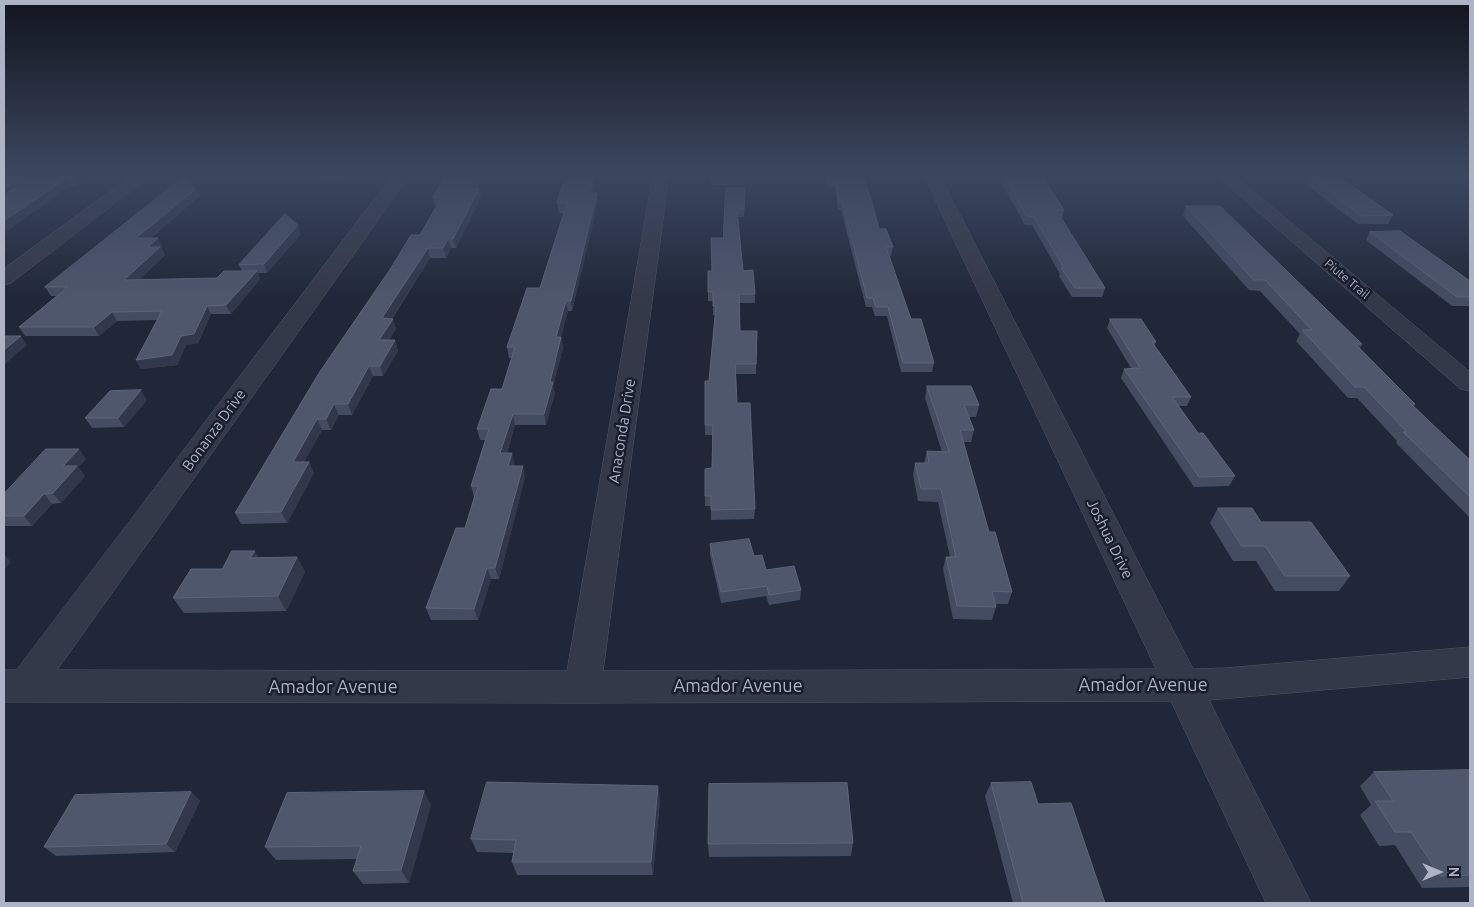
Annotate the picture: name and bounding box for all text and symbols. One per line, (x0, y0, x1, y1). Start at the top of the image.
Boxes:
street label: Piute Trail (1322, 256, 1372, 302)
street label: Anaconda Drive (605, 377, 639, 485)
street label: Bonanza Drive (178, 386, 250, 474)
street label: Joshua Drive (1083, 496, 1137, 582)
street label: Amador Avenue (1078, 674, 1208, 696)
street label: Amador Avenue (673, 675, 803, 697)
street label: Amador Avenue (268, 676, 398, 698)
north arrow (1414, 847, 1464, 897)
text: N (1446, 867, 1462, 877)

